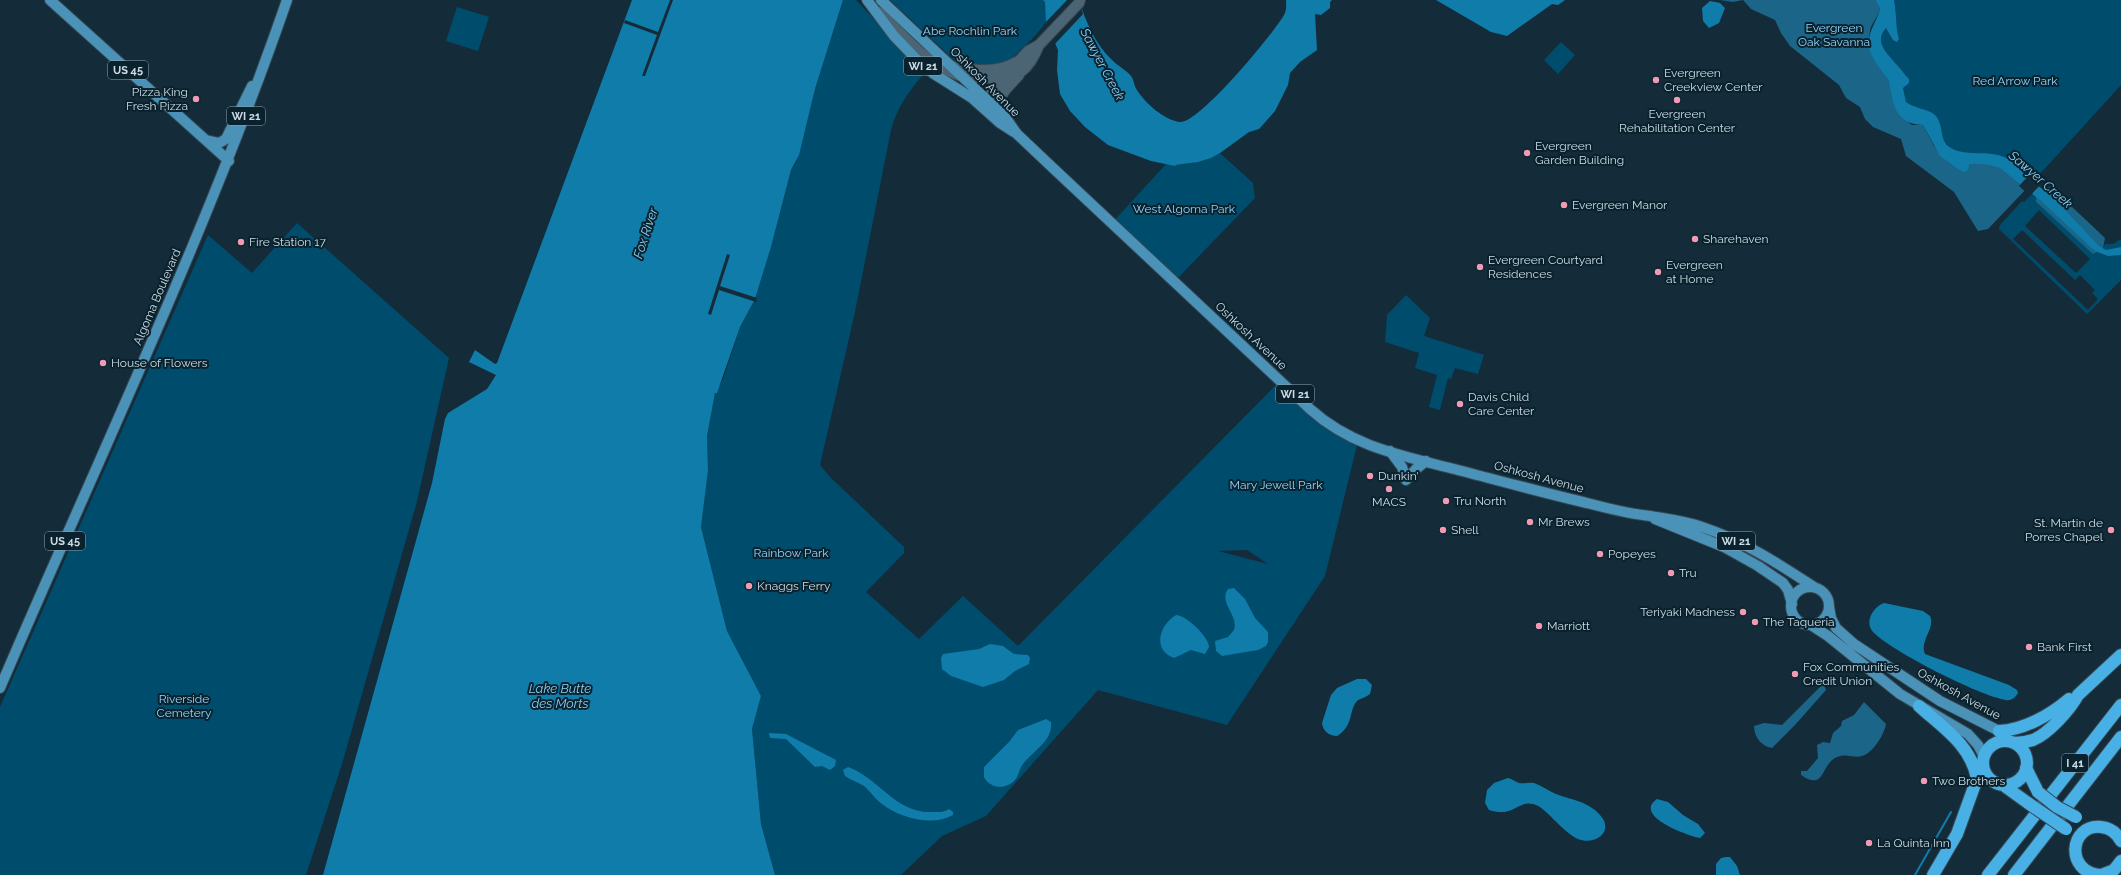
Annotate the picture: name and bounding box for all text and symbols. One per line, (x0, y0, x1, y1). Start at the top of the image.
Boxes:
park label: Evergreen Oak Savanna (1798, 21, 1870, 49)
park label: Abe Rochlin Park (923, 24, 1018, 38)
water label: Sawyer Creek (1077, 25, 1128, 103)
street label: Oshkosh Avenue (947, 44, 1023, 120)
road number: WI 21 (904, 57, 942, 75)
road number: US 45 (108, 61, 148, 79)
place label: Evergreen Creekview Center (1664, 66, 1763, 94)
park label: Red Arrow Park (1972, 74, 2058, 88)
marker: Evergreen Creekview Center (1651, 75, 1661, 85)
place label: Pizza King Fresh Pizza (126, 85, 188, 113)
marker: Pizza King Fresh Pizza (191, 94, 201, 104)
marker: Evergreen Rehabilitation Center (1672, 95, 1682, 105)
road number: WI 21 (227, 107, 265, 125)
place label: Evergreen Rehabilitation Center (1619, 107, 1736, 135)
place label: Evergreen Garden Building (1535, 139, 1624, 167)
water label: Sawyer Creek (2005, 147, 2076, 211)
marker: Evergreen Garden Building (1522, 148, 1532, 158)
place label: Evergreen Manor (1572, 198, 1668, 212)
marker: Evergreen Manor (1559, 200, 1569, 210)
park label: West Algoma Park (1133, 202, 1236, 216)
water label: Fox River (630, 205, 661, 260)
place label: Sharehaven (1703, 232, 1768, 246)
marker: Sharehaven (1690, 234, 1700, 244)
place label: Fire Station 17 (249, 235, 326, 249)
marker: Fire Station 17 (236, 237, 246, 247)
street label: Algoma Boulevard (130, 247, 184, 347)
place label: Evergreen Courtyard Residences (1488, 253, 1603, 281)
place label: Evergreen at Home (1666, 258, 1723, 286)
marker: Evergreen Courtyard Residences (1475, 262, 1485, 272)
marker: Evergreen at Home (1653, 267, 1663, 277)
street label: Oshkosh Avenue (1212, 299, 1290, 373)
place label: House of Flowers (111, 356, 208, 370)
marker: House of Flowers (98, 358, 108, 368)
road number: WI 21 (1276, 385, 1314, 403)
place label: Davis Child Care Center (1468, 390, 1535, 418)
marker: Davis Child Care Center (1455, 399, 1465, 409)
street label: Oshkosh Avenue (1492, 458, 1586, 496)
place label: Dunkin' (1378, 469, 1419, 483)
marker: Dunkin' (1365, 471, 1375, 481)
park label: Mary Jewell Park (1230, 478, 1323, 492)
marker: MACS (1384, 484, 1394, 494)
place label: Tru North (1454, 494, 1506, 508)
place label: MACS (1372, 495, 1406, 509)
marker: Tru North (1441, 496, 1451, 506)
place label: Mr Brews (1538, 515, 1590, 529)
place label: St. Martin de Porres Chapel (2025, 516, 2104, 544)
marker: Mr Brews (1525, 517, 1535, 527)
place label: Shell (1451, 523, 1480, 537)
marker: Shell (1438, 525, 1448, 535)
marker: St. Martin de Porres Chapel (2106, 525, 2116, 535)
road number: US 45 (45, 532, 85, 550)
road number: WI 21 (1717, 532, 1755, 550)
park label: Rainbow Park (753, 546, 829, 560)
place label: Popeyes (1608, 547, 1656, 561)
marker: Popeyes (1595, 549, 1605, 559)
place label: Tru (1679, 566, 1697, 580)
marker: Tru (1666, 568, 1676, 578)
place label: Knaggs Ferry (757, 579, 831, 593)
marker: Knaggs Ferry (744, 581, 754, 591)
place label: Teriyaki Madness (1640, 605, 1735, 619)
marker: Teriyaki Madness (1738, 607, 1748, 617)
place label: The Taqueria (1763, 615, 1835, 629)
marker: The Taqueria (1750, 617, 1760, 627)
place label: Marriott (1547, 619, 1590, 633)
marker: Marriott (1534, 621, 1544, 631)
place label: Bank First (2037, 640, 2092, 654)
marker: Bank First (2024, 642, 2034, 652)
place label: Fox Communities Credit Union (1803, 660, 1899, 688)
street label: Oshkosh Avenue (1915, 665, 2003, 723)
marker: Fox Communities Credit Union (1790, 669, 1800, 679)
water label: Lake Butte des Morts (529, 681, 591, 711)
park label: Riverside Cemetery (157, 692, 212, 720)
road number: I 41 (2062, 754, 2088, 772)
place label: Two Brothers (1932, 774, 2005, 788)
marker: Two Brothers (1919, 776, 1929, 786)
place label: La Quinta Inn (1877, 836, 1950, 850)
marker: La Quinta Inn (1864, 838, 1874, 848)

